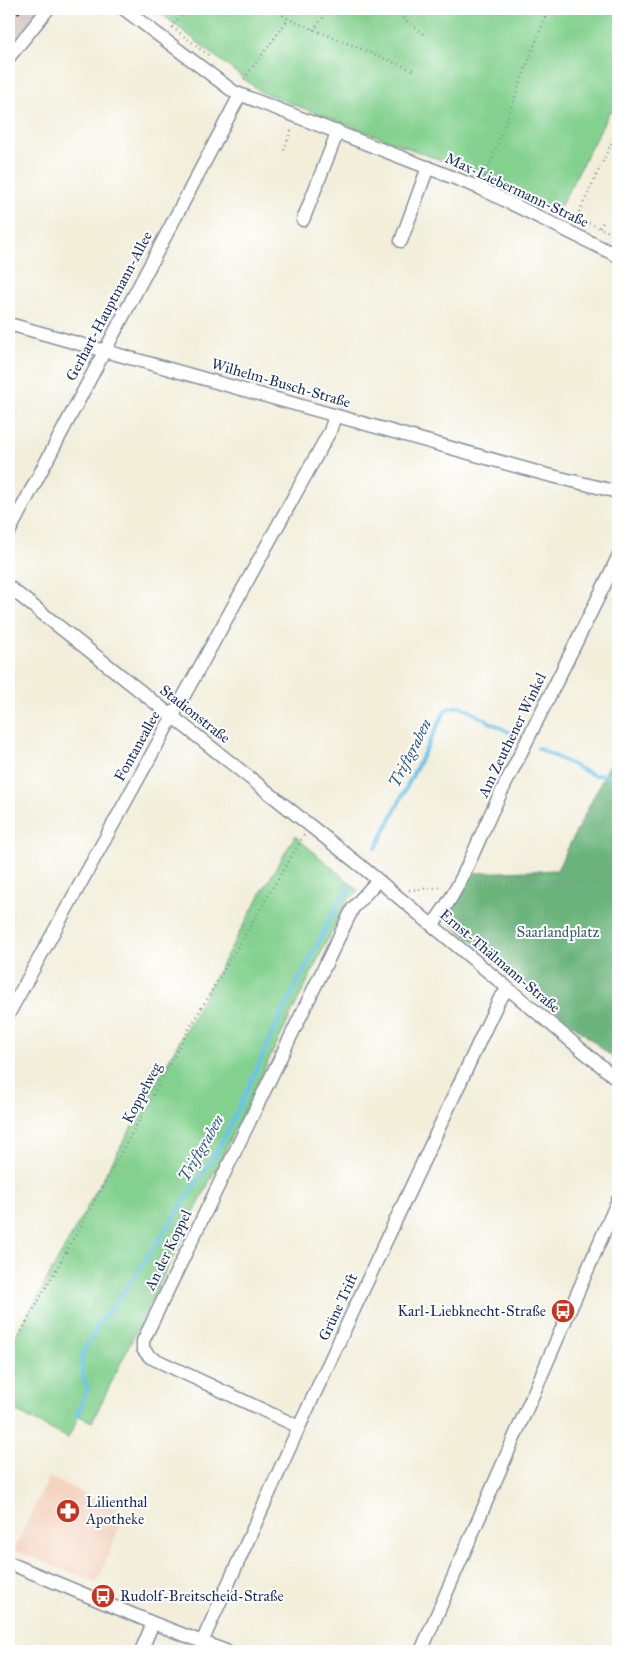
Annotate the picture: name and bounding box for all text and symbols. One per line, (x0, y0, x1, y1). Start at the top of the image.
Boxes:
street label: Max-Liebermann-Straße (442, 149, 592, 231)
street label: Gerhart-Hauptmann-Allee (62, 228, 156, 384)
street label: Wilhelm-Busch-Straße (209, 355, 353, 411)
street label: Am Zeuthener Winkel (474, 669, 550, 801)
street label: Stadionstraße (156, 681, 234, 747)
street label: Fontaneallee (110, 707, 164, 785)
water label: Triftgraben (385, 715, 436, 790)
street label: Ernst-Thälmann-Straße (436, 905, 564, 1017)
park label: Saarlandplatz (517, 923, 600, 941)
street label: Koppelweg (119, 1059, 166, 1126)
water label: Triftgraben (174, 1111, 228, 1185)
street label: An der Koppel (140, 1206, 196, 1294)
street label: Grüne Trift (315, 1270, 362, 1344)
bus stop icon: Karl-Liebknecht-Straße (550, 1298, 576, 1324)
place label: Karl-Liebknecht-Straße (397, 1302, 546, 1320)
place label: Lilienthal Apotheke (85, 1493, 149, 1528)
pharmacy icon: Lilienthal Apotheke (55, 1498, 81, 1524)
bus stop icon: Rudolf-Breitscheid-Straße (90, 1583, 116, 1609)
place label: Rudolf-Breitscheid-Straße (120, 1587, 284, 1605)

